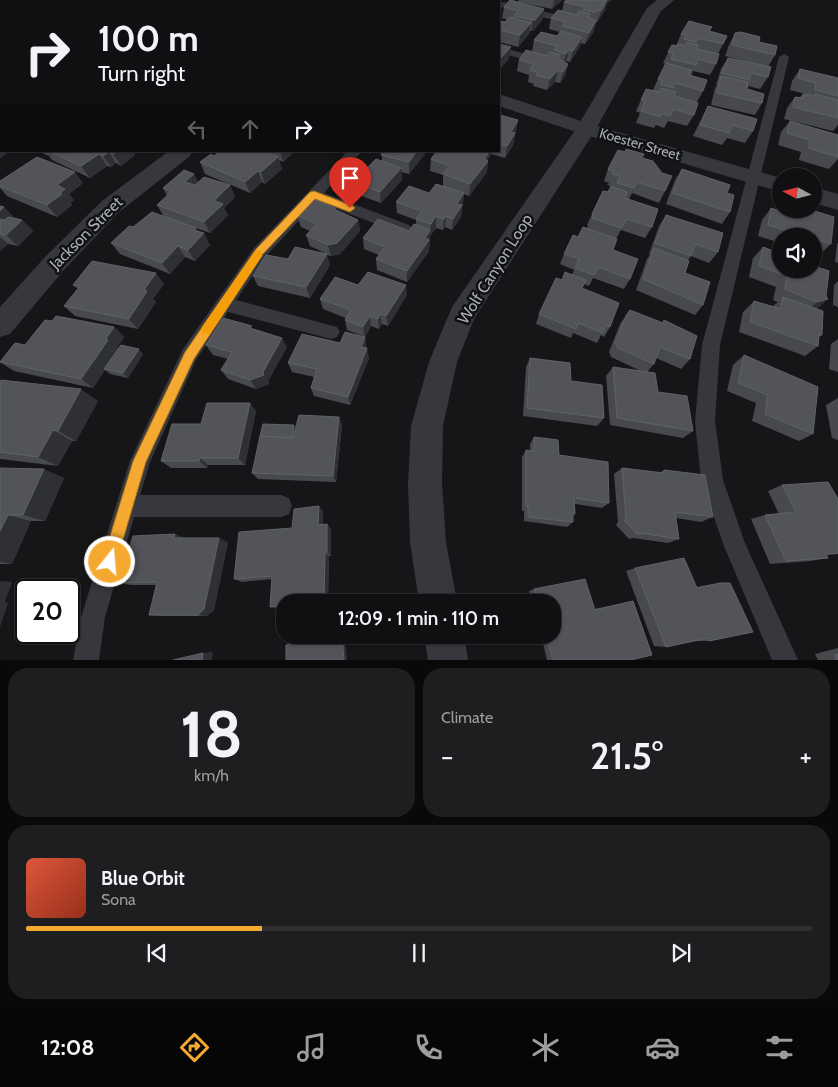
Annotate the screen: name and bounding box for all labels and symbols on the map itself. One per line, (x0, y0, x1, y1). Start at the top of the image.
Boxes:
street label: Koester Street (597, 124, 683, 164)
pin (329, 157, 371, 208)
north arrow (772, 168, 822, 218)
street label: Jackson Street (45, 192, 127, 274)
street label: Wolf Canyon Loop (454, 211, 536, 327)
position arrow (83, 535, 135, 587)
speed limit sign: 20 (15, 579, 80, 644)

